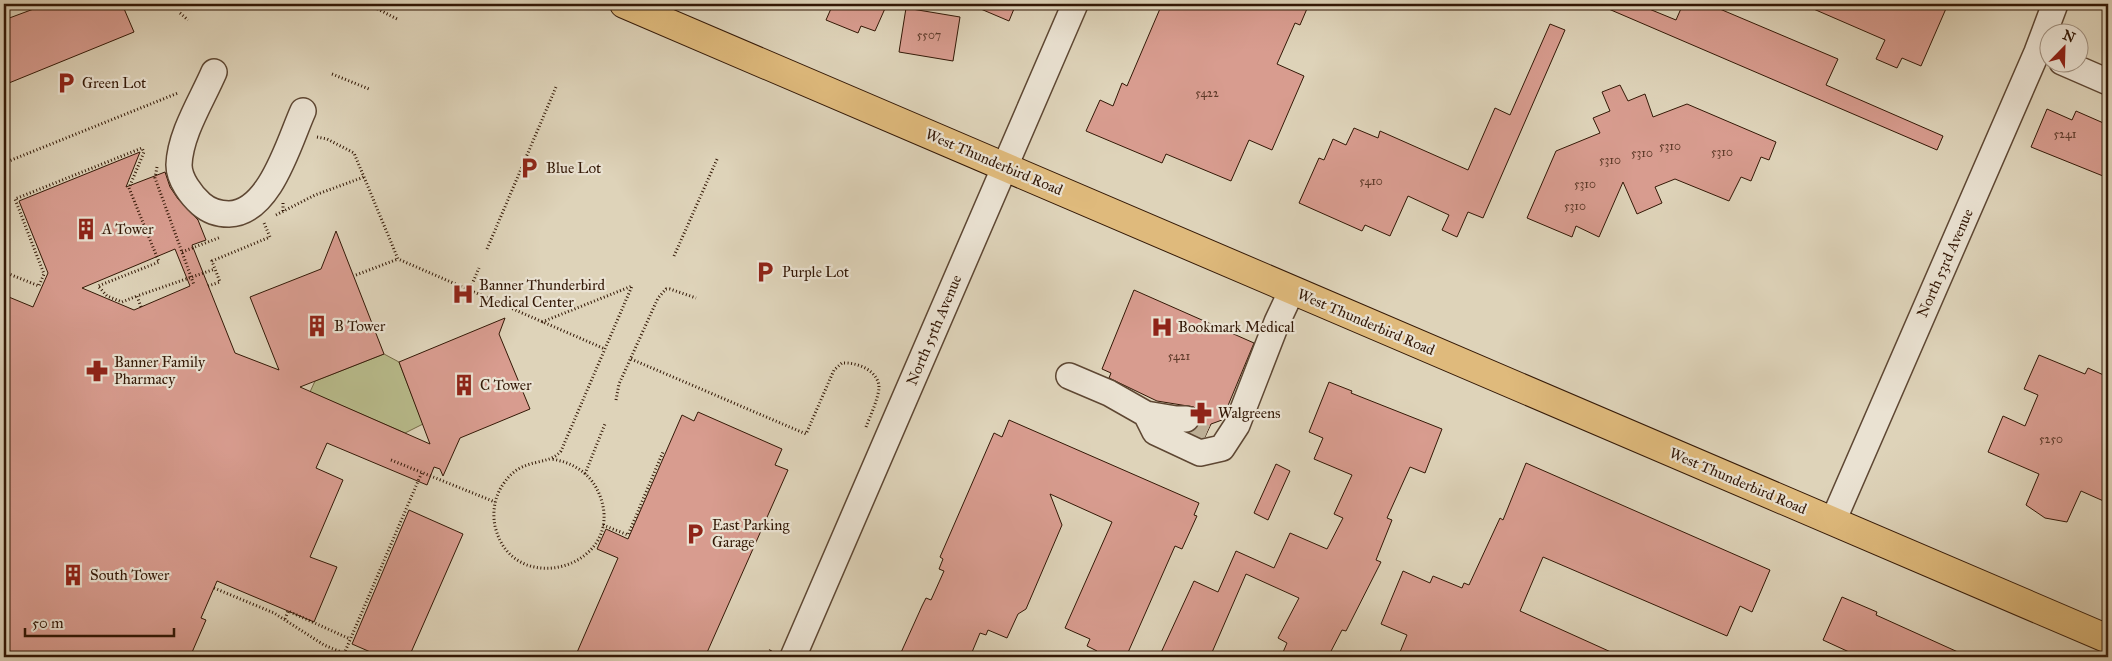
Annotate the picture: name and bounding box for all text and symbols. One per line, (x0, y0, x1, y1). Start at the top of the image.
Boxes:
north arrow (2040, 22, 2090, 72)
text: N (2060, 26, 2078, 47)
house number: 5507 (917, 28, 941, 42)
parking icon: Green Lot (53, 70, 79, 96)
place label: Green Lot (82, 74, 147, 92)
house number: 5422 (1195, 86, 1219, 100)
street label: West Thunderbird Road (923, 125, 1066, 199)
house number: 5241 (2054, 127, 2077, 141)
house number: 5310 (1659, 139, 1681, 153)
house number: 5310 (1711, 145, 1733, 159)
house number: 5310 (1631, 146, 1653, 160)
house number: 5310 (1599, 153, 1621, 167)
parking icon: Blue Lot (516, 155, 542, 181)
place label: Blue Lot (546, 159, 602, 177)
house number: 5410 (1359, 174, 1383, 188)
house number: 5310 (1574, 177, 1596, 191)
house number: 5310 (1564, 199, 1586, 213)
street label: North 53rd Avenue (1913, 206, 1977, 320)
building icon: A Tower (73, 216, 99, 242)
place label: A Tower (101, 220, 154, 238)
parking icon: Purple Lot (752, 259, 778, 285)
place label: Purple Lot (782, 263, 850, 281)
street label: North 55th Avenue (903, 272, 965, 388)
place label: Banner Thunderbird Medical Center (479, 276, 606, 311)
hospital icon: Banner Thunderbird Medical Center (450, 281, 476, 307)
street label: West Thunderbird Road (1295, 285, 1438, 359)
building icon: B Tower (304, 313, 330, 339)
hospital icon: Bookmark Medical (1149, 314, 1175, 340)
place label: B Tower (334, 317, 386, 335)
place label: Bookmark Medical (1178, 318, 1296, 336)
house number: 5421 (1168, 349, 1191, 363)
place label: Banner Family Pharmacy (114, 353, 206, 388)
pharmacy icon: Banner Family Pharmacy (84, 358, 110, 384)
building icon: C Tower (451, 372, 477, 398)
place label: C Tower (480, 376, 532, 394)
pharmacy icon: Walgreens (1188, 400, 1214, 426)
place label: Walgreens (1218, 404, 1281, 422)
house number: 5250 (2039, 432, 2063, 446)
street label: West Thunderbird Road (1667, 444, 1810, 518)
place label: East Parking Garage (712, 516, 790, 551)
parking icon: East Parking Garage (682, 521, 708, 547)
building icon: South Tower (60, 562, 86, 588)
place label: South Tower (90, 566, 170, 584)
scale bar (25, 606, 174, 638)
text: 50 m (32, 614, 64, 632)

